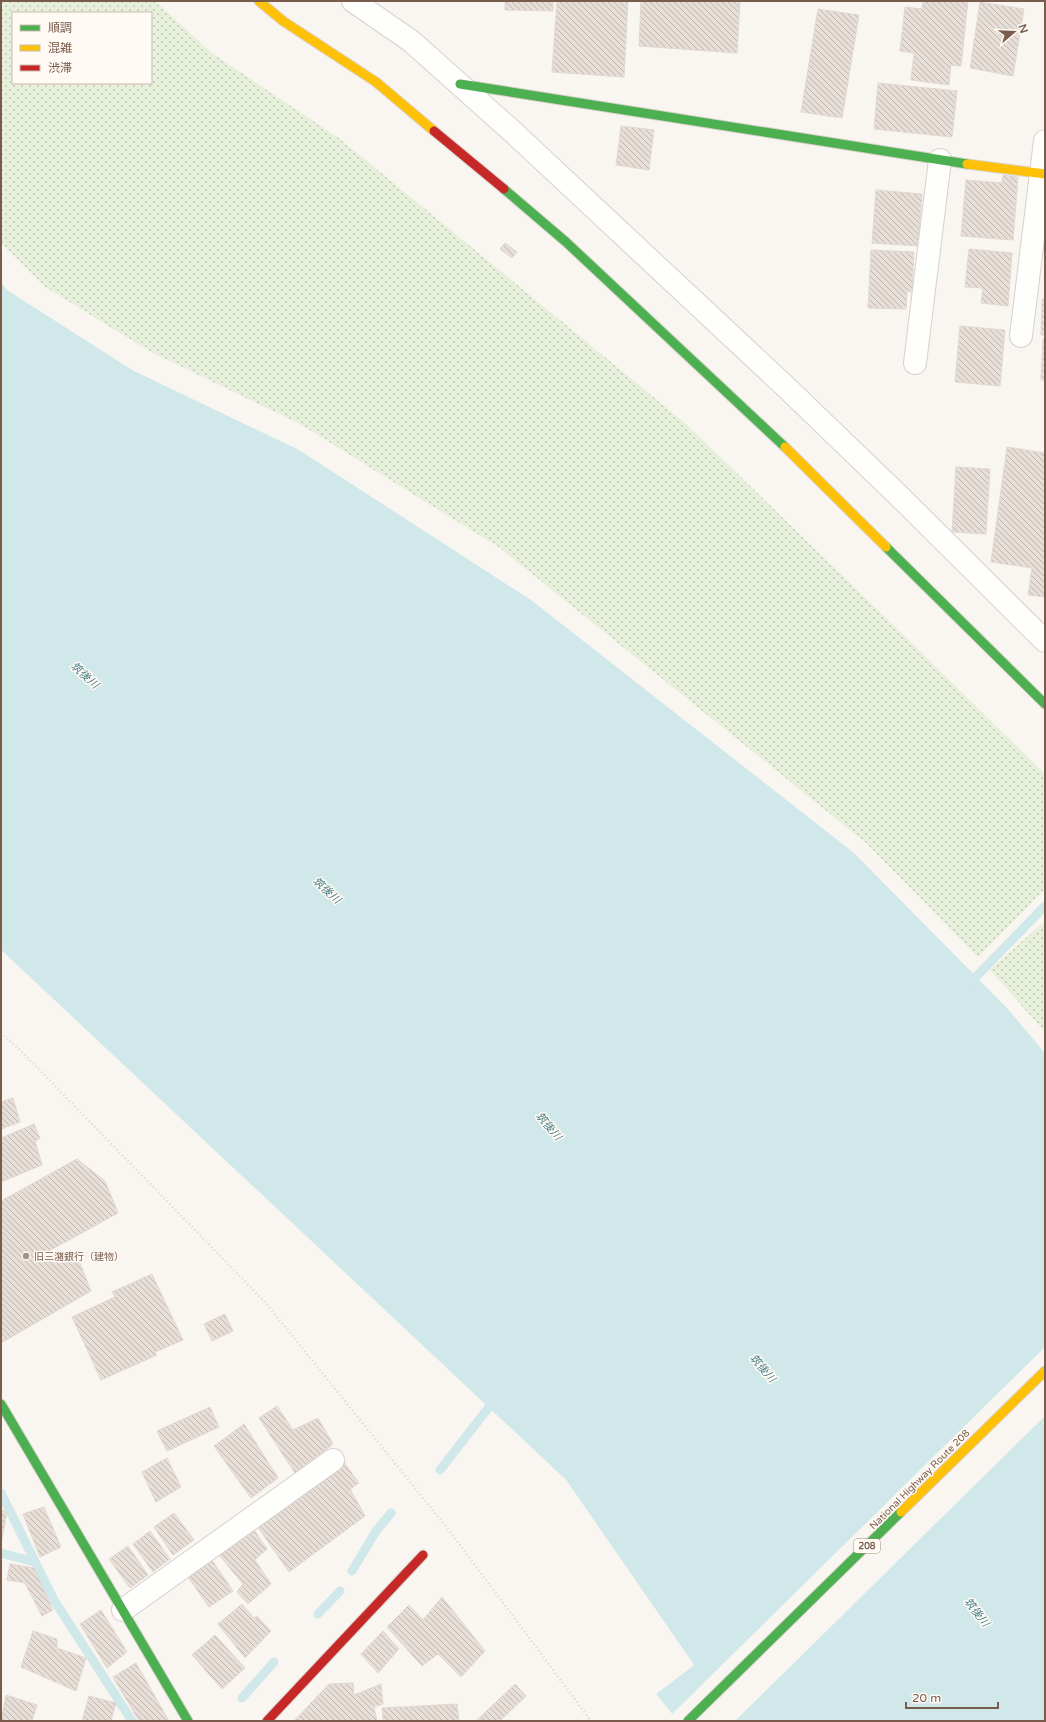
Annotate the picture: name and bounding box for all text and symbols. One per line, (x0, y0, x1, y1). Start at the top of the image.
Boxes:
legend (12, 12, 152, 84)
north arrow (994, 12, 1034, 52)
text: 順調 (48, 21, 72, 35)
text: N (1015, 23, 1031, 35)
text: 混雑 (48, 41, 72, 55)
text: 渋滞 (48, 61, 72, 75)
water label: 筑後川 (68, 660, 102, 692)
water label: 筑後川 (310, 875, 344, 907)
water label: 筑後川 (533, 1110, 565, 1144)
marker: 旧三潴銀行（建物） (21, 1251, 31, 1261)
place label: 旧三潴銀行（建物） (34, 1251, 124, 1263)
water label: 筑後川 (747, 1352, 779, 1386)
street label: National Highway Route 208 (867, 1427, 972, 1532)
road number: 208 (854, 1539, 880, 1553)
water label: 筑後川 (961, 1595, 993, 1630)
scale bar (906, 1684, 998, 1710)
text: 20 m (912, 1691, 941, 1705)

